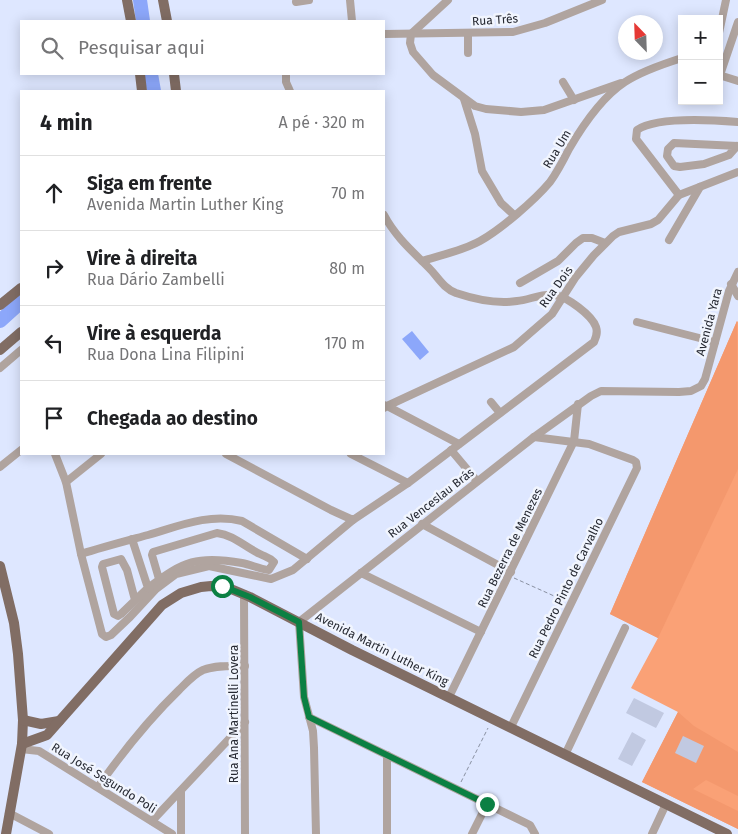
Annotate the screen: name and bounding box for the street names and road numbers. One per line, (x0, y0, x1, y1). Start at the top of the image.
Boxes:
street label: Rua Três (471, 11, 519, 29)
street label: Rua Um (540, 127, 574, 171)
street label: Rua Dois (536, 263, 576, 310)
street label: Avenida Yara (693, 287, 725, 357)
street label: Rua Venceslau Brás (385, 465, 477, 541)
street label: Rua Bezerra de Menezes (475, 485, 545, 610)
street label: Rua Pedro Pinto de Carvalho (526, 515, 606, 661)
street label: Avenida Martin Luther King (313, 609, 451, 689)
street label: Rua Ana Martinelli Lovera (227, 645, 241, 783)
street label: Rua José Segundo Poli (49, 740, 159, 816)

